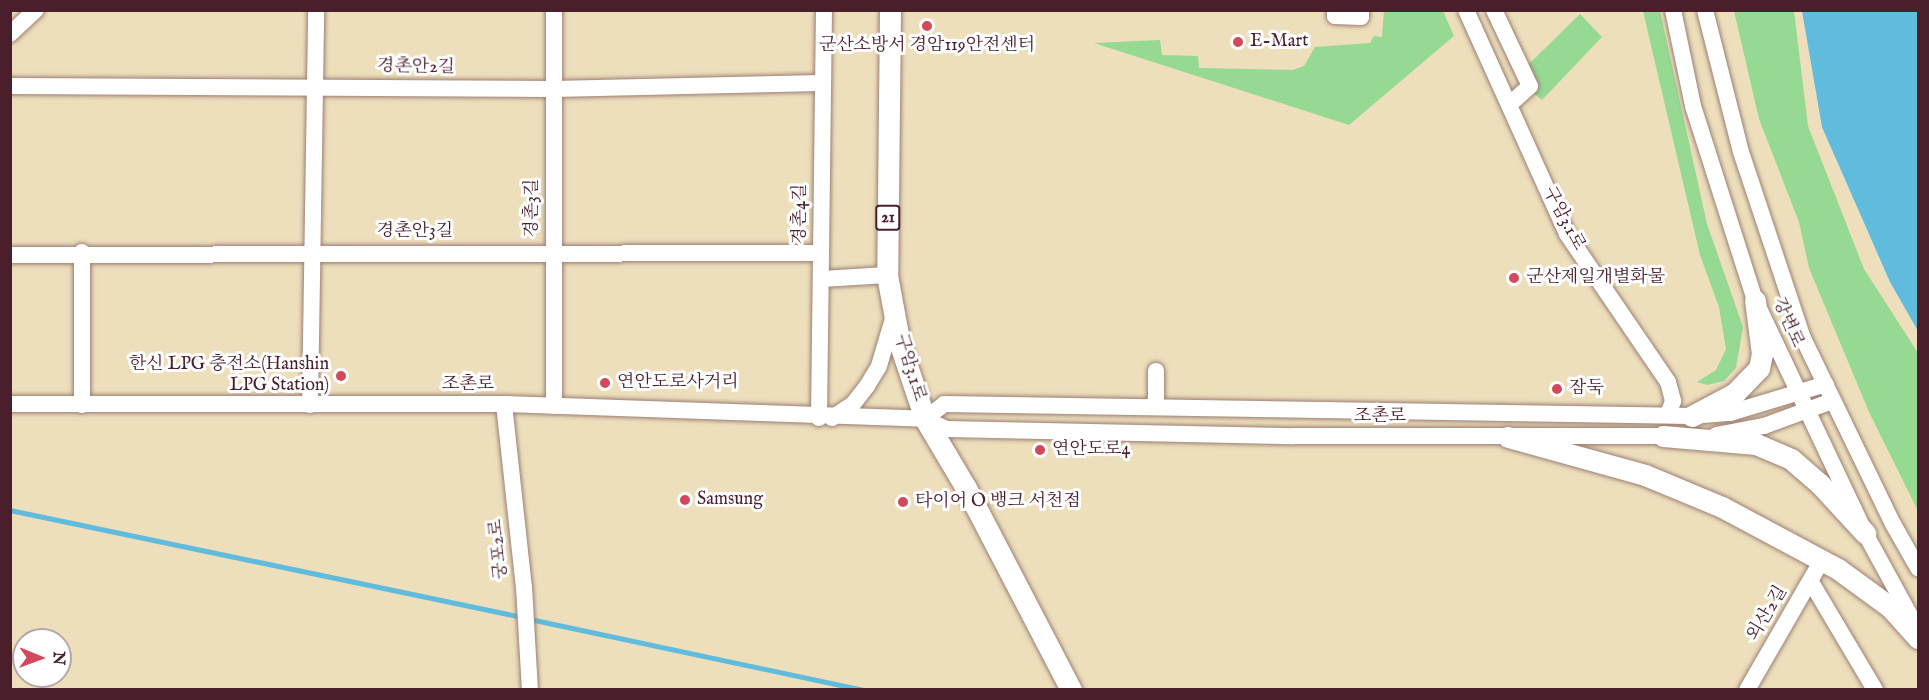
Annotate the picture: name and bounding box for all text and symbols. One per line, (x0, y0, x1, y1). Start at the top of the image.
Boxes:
marker: 군산소방서 경암119안전센터 (920, 19, 934, 33)
place label: E-Mart (1250, 31, 1308, 53)
place label: 군산소방서 경암119안전센터 (819, 35, 1035, 57)
marker: E-Mart (1231, 35, 1245, 49)
street label: 경촌안2길 (377, 57, 455, 79)
street label: 경촌3길 (522, 179, 544, 237)
street label: 구암3.1로 (1537, 183, 1589, 255)
street label: 경촌4길 (790, 184, 812, 244)
road number: 21 (874, 205, 902, 231)
street label: 경촌안3길 (377, 221, 453, 243)
place label: 군산제일개별화물 (1526, 267, 1665, 289)
marker: 군산제일개별화물 (1507, 271, 1521, 285)
street label: 강변로 (1767, 295, 1807, 351)
street label: 구암3.1로 (889, 332, 929, 404)
place label: 한신 LPG 충전소(Hanshin LPG Station) (129, 355, 329, 398)
marker: 한신 LPG 충전소(Hanshin LPG Station) (334, 369, 348, 383)
place label: 연안도로사거리 (617, 372, 739, 394)
street label: 조촌로 (442, 374, 494, 396)
marker: 연안도로사거리 (598, 376, 612, 390)
place label: 잠둑 (1569, 378, 1604, 400)
marker: 잠둑 (1550, 382, 1564, 396)
street label: 조촌로 (1354, 406, 1406, 428)
place label: 연안도로4 (1052, 439, 1130, 461)
marker: 연안도로4 (1033, 443, 1047, 457)
place label: Samsung (697, 489, 763, 511)
place label: 타이어 O 뱅크 서천점 (915, 491, 1081, 513)
marker: Samsung (678, 493, 692, 507)
marker: 타이어 O 뱅크 서천점 (896, 495, 910, 509)
street label: 궁포2로 (486, 518, 514, 580)
street label: 외산2길 (1743, 582, 1793, 646)
north arrow (12, 628, 72, 688)
text: N (48, 651, 68, 665)

